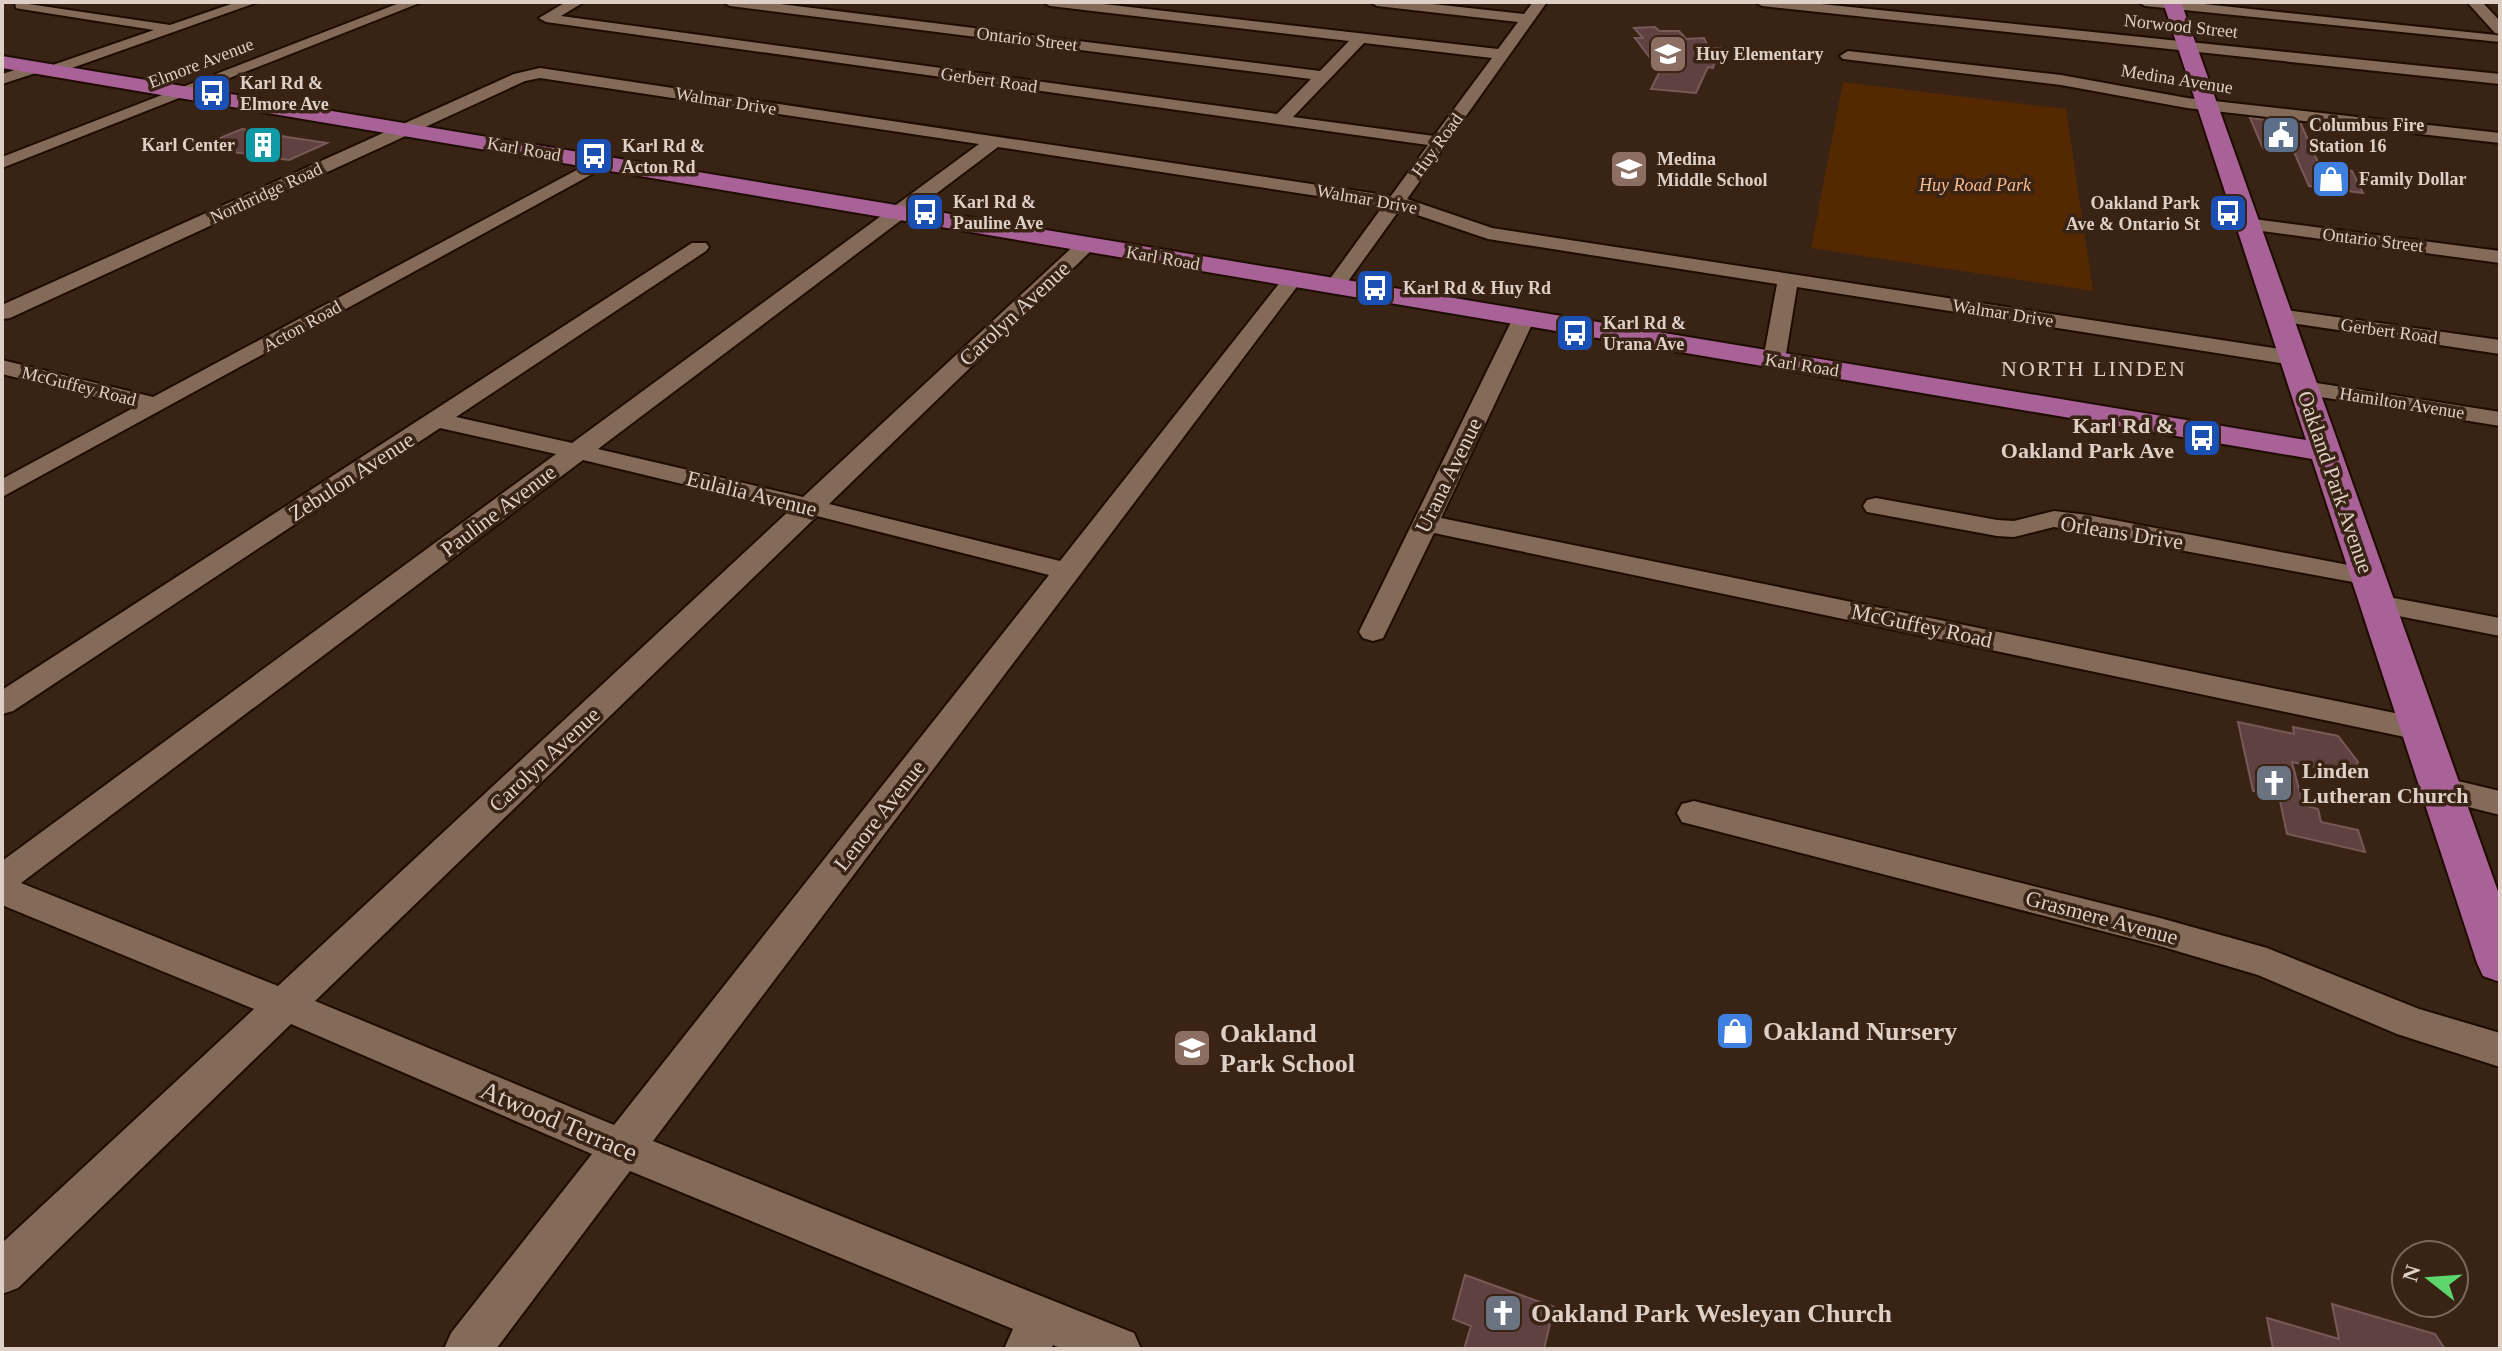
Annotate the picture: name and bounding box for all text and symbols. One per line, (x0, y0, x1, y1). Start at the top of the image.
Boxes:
street label: Norwood Street (2123, 10, 2239, 42)
street label: Ontario Street (975, 23, 1079, 55)
school or university icon: Huy Elementary (1647, 33, 1689, 75)
street label: Elmore Avenue (146, 34, 256, 92)
place label: Huy Elementary (1696, 44, 1824, 64)
street label: Medina Avenue (2120, 60, 2234, 98)
street label: Gerbert Road (939, 63, 1039, 97)
bus stop icon: Karl Rd & Elmore Ave (191, 72, 233, 114)
place label: Karl Rd & Elmore Ave (240, 73, 329, 114)
street label: Walmar Drive (674, 83, 778, 119)
street label: Huy Road (1407, 109, 1467, 181)
public building icon: Columbus Fire Station 16 (2260, 114, 2302, 156)
place label: Columbus Fire Station 16 (2309, 115, 2424, 156)
building icon: Karl Center (242, 124, 284, 166)
street label: Karl Road (486, 133, 562, 165)
place label: Karl Center (142, 135, 235, 155)
bus stop icon: Karl Rd & Acton Rd (573, 135, 615, 177)
place label: Karl Rd & Acton Rd (622, 136, 705, 177)
school or university icon: Medina Middle School (1608, 148, 1650, 190)
place label: Medina Middle School (1657, 149, 1768, 190)
street label: Northridge Road (207, 158, 325, 228)
shop icon: Family Dollar (2310, 158, 2352, 200)
place label: Family Dollar (2359, 169, 2466, 189)
park label: Huy Road Park (1918, 175, 2032, 195)
street label: Walmar Drive (1315, 180, 1419, 218)
bus stop icon: Karl Rd & Pauline Ave (904, 191, 946, 233)
place label: Karl Rd & Pauline Ave (953, 192, 1043, 233)
bus stop icon: Oakland Park Ave & Ontario St (2207, 192, 2249, 234)
place label: Oakland Park Ave & Ontario St (2066, 193, 2200, 234)
street label: Ontario Street (2321, 224, 2425, 256)
street label: Karl Road (1125, 242, 1201, 274)
street label: Carolyn Avenue (954, 256, 1075, 371)
bus stop icon: Karl Rd & Huy Rd (1354, 267, 1396, 309)
place label: Karl Rd & Huy Rd (1403, 278, 1551, 298)
street label: Walmar Drive (1951, 295, 2055, 331)
street label: Acton Road (259, 296, 345, 356)
bus stop icon: Karl Rd & Urana Ave (1554, 312, 1596, 354)
place label: Karl Rd & Urana Ave (1603, 313, 1686, 354)
street label: Gerbert Road (2339, 314, 2439, 348)
street label: Karl Road (1764, 349, 1840, 381)
district label: NORTH LINDEN (2001, 356, 2187, 381)
street label: McGuffey Road (20, 362, 138, 410)
street label: Hamilton Avenue (2338, 383, 2466, 423)
street label: Oakland Park Avenue (2293, 388, 2379, 577)
place label: Karl Rd & Oakland Park Ave (2001, 413, 2174, 463)
street label: Urana Avenue (1410, 414, 1487, 537)
bus stop icon: Karl Rd & Oakland Park Ave (2181, 417, 2223, 459)
street label: Zebulon Avenue (284, 427, 419, 526)
street label: Pauline Avenue (436, 459, 561, 562)
street label: Eulalia Avenue (684, 465, 820, 522)
street label: Orleans Drive (2059, 510, 2185, 555)
street label: McGuffey Road (1849, 598, 1995, 653)
street label: Carolyn Avenue (484, 702, 605, 817)
street label: Lenore Avenue (828, 755, 930, 876)
place label: Linden Lutheran Church (2302, 758, 2468, 808)
church icon: Linden Lutheran Church (2253, 762, 2295, 804)
street label: Grasmere Avenue (2023, 885, 2181, 950)
shop icon: Oakland Nursery (1714, 1010, 1756, 1052)
place label: Oakland Nursery (1763, 1017, 1957, 1046)
place label: Oakland Park School (1220, 1019, 1355, 1078)
school or university icon: Oakland Park School (1171, 1027, 1213, 1069)
street label: Atwood Terrace (476, 1075, 641, 1168)
north arrow (2390, 1239, 2470, 1319)
text: N (2397, 1262, 2426, 1285)
church icon: Oakland Park Wesleyan Church (1482, 1292, 1524, 1334)
place label: Oakland Park Wesleyan Church (1531, 1299, 1892, 1328)

